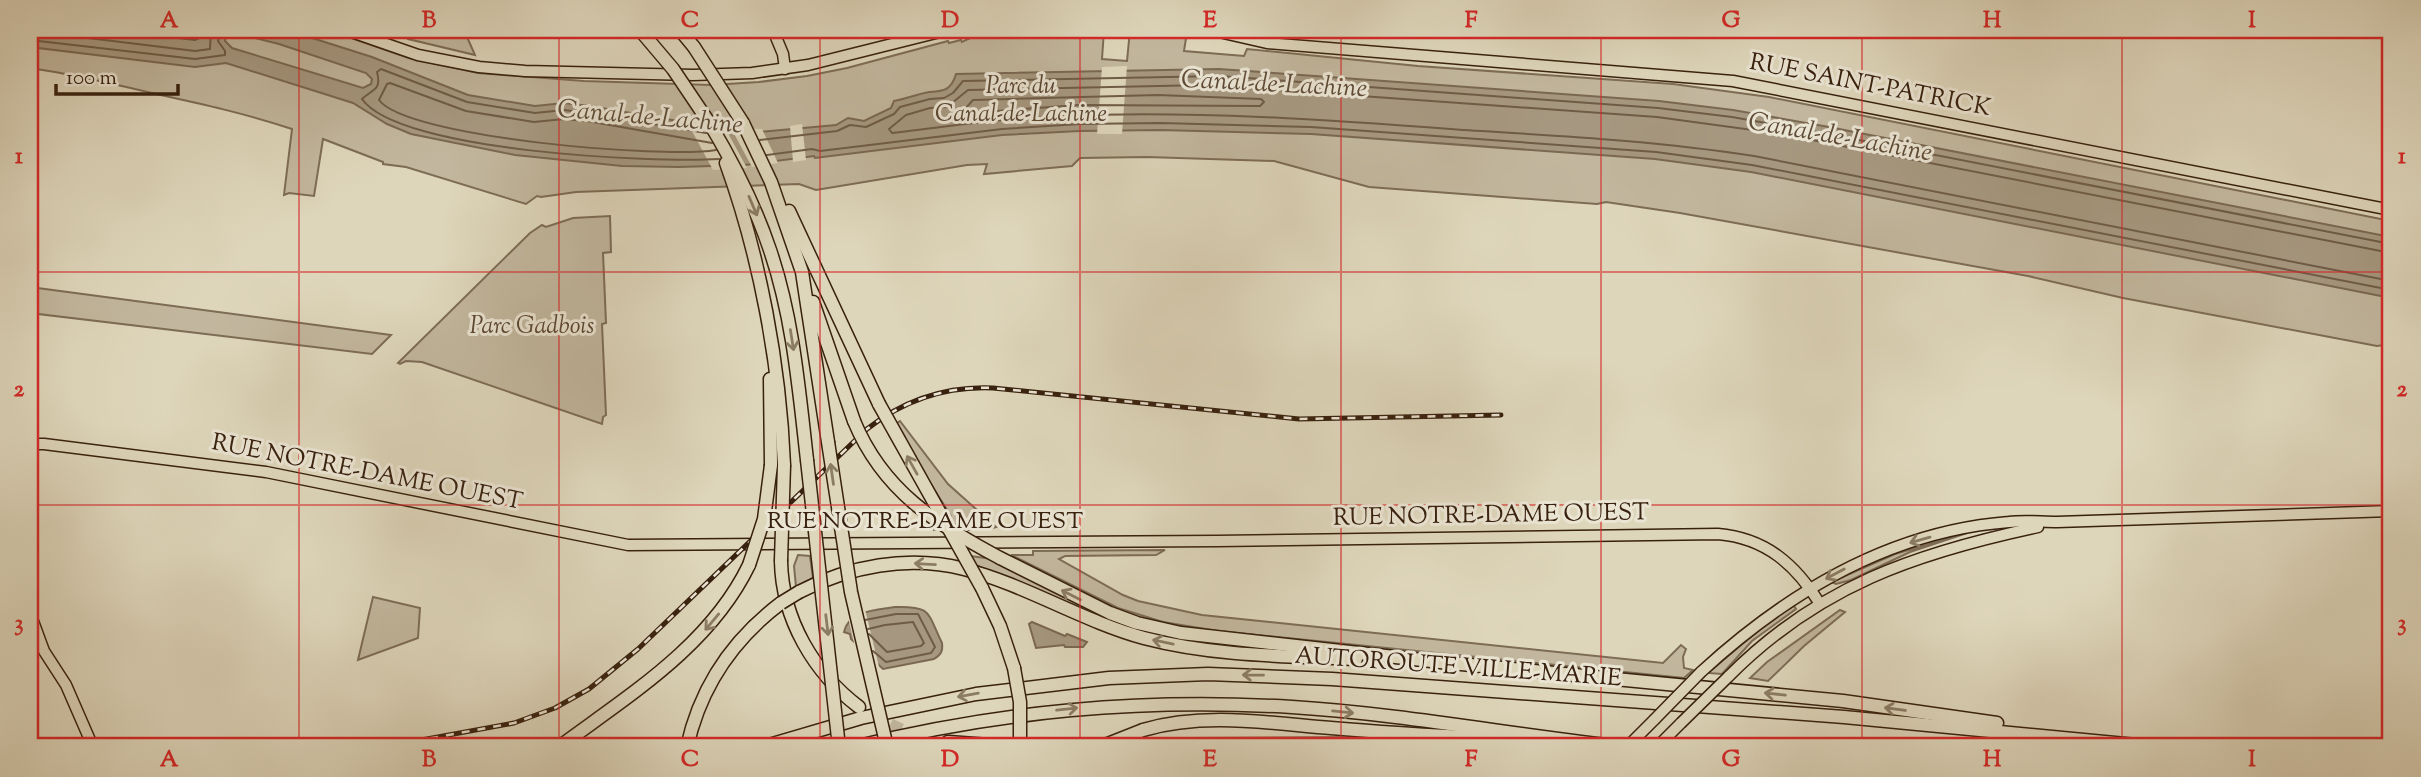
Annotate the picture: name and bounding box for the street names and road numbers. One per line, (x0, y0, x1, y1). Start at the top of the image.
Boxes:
street label: RUE SAINT-PATRICK (1746, 46, 1994, 126)
street label: RUE NOTRE-DAME OUEST (209, 426, 525, 520)
street label: RUE NOTRE-DAME OUEST (1333, 496, 1649, 536)
street label: RUE NOTRE-DAME OUEST (767, 505, 1083, 539)
street label: AUTOROUTE VILLE-MARIE (1293, 640, 1623, 696)

